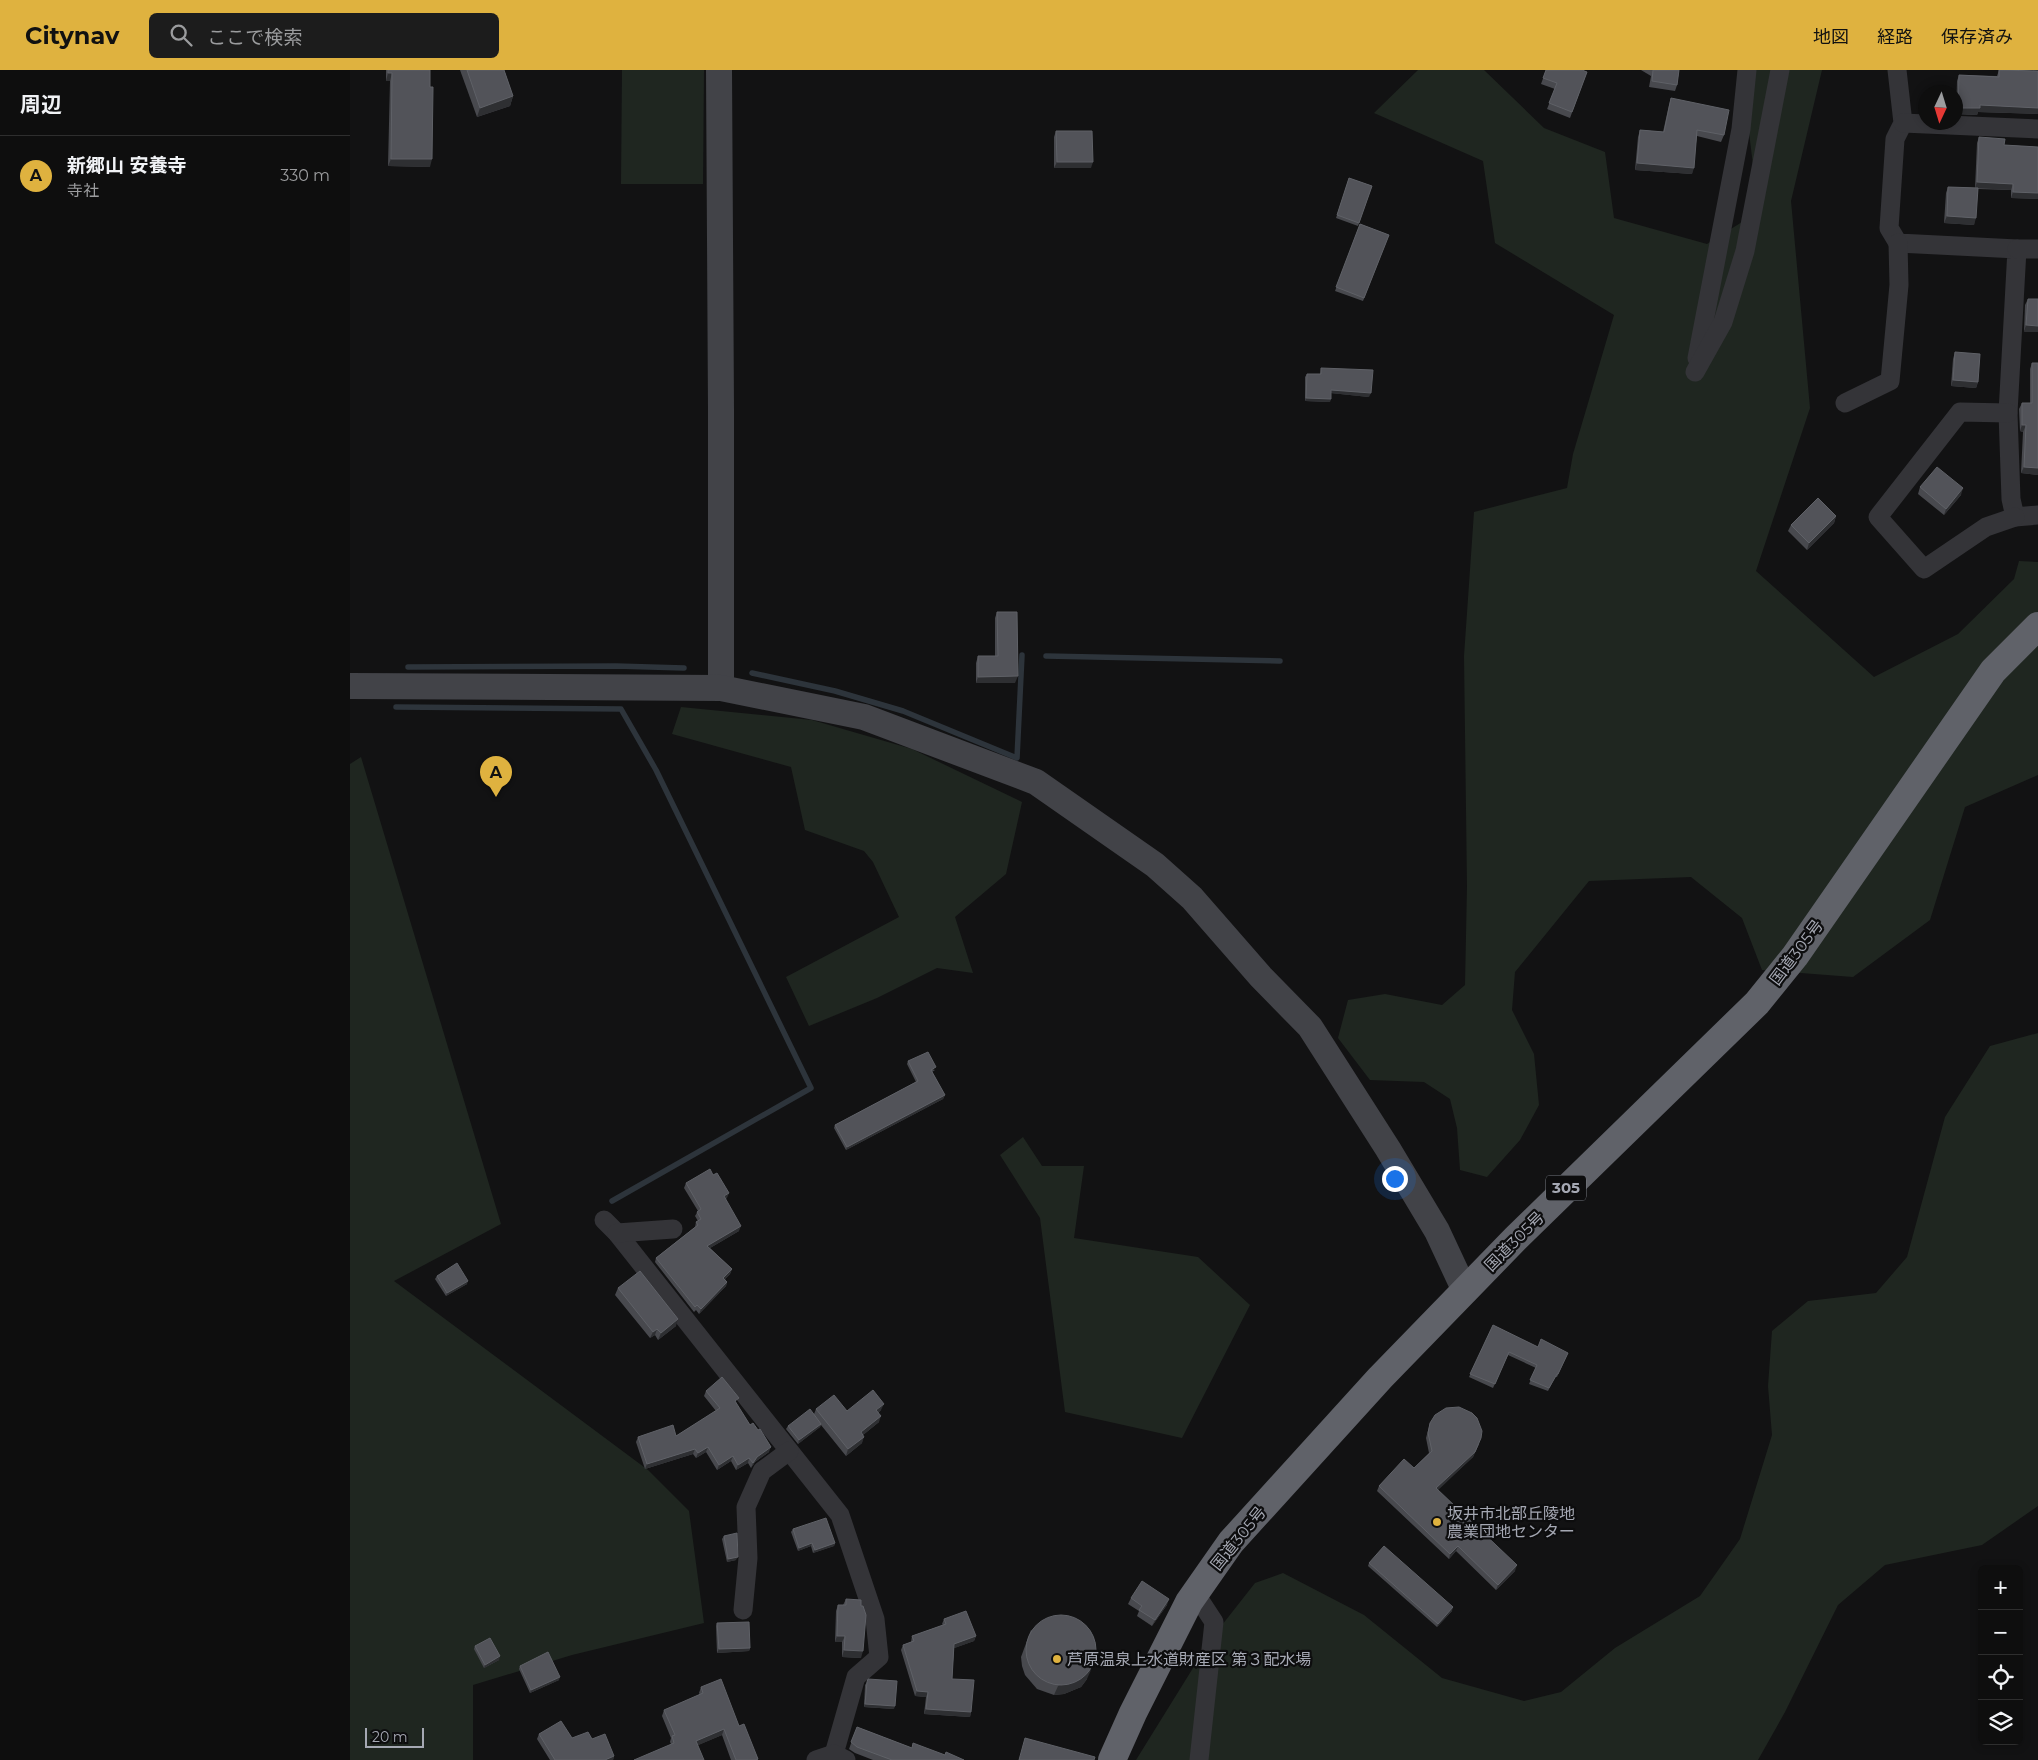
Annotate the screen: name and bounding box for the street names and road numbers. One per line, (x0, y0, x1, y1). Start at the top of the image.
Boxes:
street label: 国道305号 (1766, 916, 1827, 989)
road number: 305 (1546, 1176, 1586, 1200)
street label: 国道305号 (1481, 1208, 1548, 1275)
street label: 国道305号 (1207, 1503, 1270, 1574)

